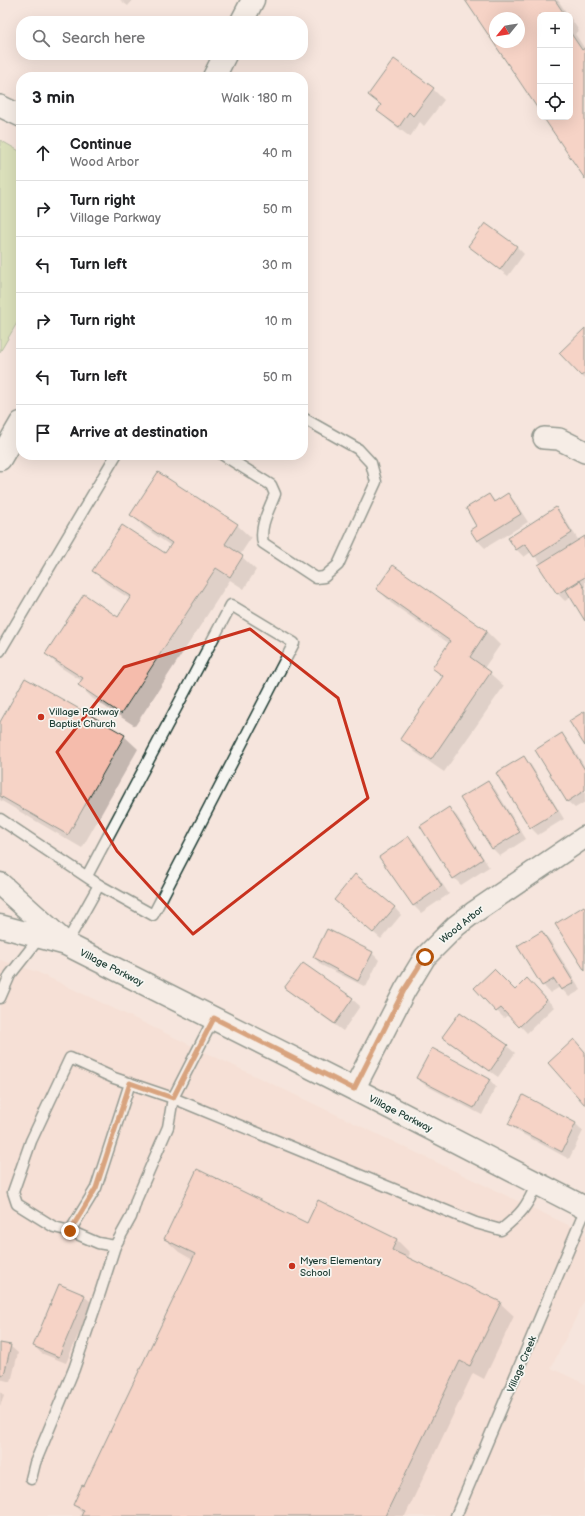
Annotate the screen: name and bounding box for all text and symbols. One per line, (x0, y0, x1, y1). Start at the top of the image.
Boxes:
north arrow (489, 12, 525, 48)
map controls (537, 12, 573, 120)
button: + (537, 12, 573, 48)
search box (16, 16, 308, 60)
icon: search (30, 27, 52, 49)
text: Search here (62, 29, 145, 48)
button: − (537, 48, 573, 84)
button: locate (537, 84, 573, 120)
text: 3 min (32, 88, 75, 108)
text: Walk · 180 m (221, 90, 292, 106)
text: Continue (70, 135, 132, 154)
icon: ahead (32, 142, 54, 164)
text: 40 m (262, 145, 292, 161)
text: Wood Arbor (70, 154, 139, 170)
text: Turn right (70, 191, 135, 210)
icon: right (32, 198, 54, 220)
text: 50 m (263, 201, 292, 217)
text: Village Parkway (70, 210, 161, 226)
icon: left (32, 254, 54, 276)
text: Turn left (70, 255, 127, 274)
text: 30 m (262, 257, 292, 273)
icon: right (32, 310, 54, 332)
text: Turn right (70, 311, 135, 330)
text: 10 m (265, 313, 292, 329)
icon: left (32, 366, 54, 388)
text: Turn left (70, 367, 127, 386)
text: 50 m (263, 369, 292, 385)
icon: arrive (32, 422, 54, 444)
text: Arrive at destination (70, 423, 208, 442)
place label: Village Parkway Baptist Church (49, 706, 119, 730)
marker: Village Parkway Baptist Church (36, 712, 46, 722)
street label: Wood Arbor (437, 903, 486, 946)
street label: Village Parkway (78, 947, 146, 989)
route start (416, 948, 434, 966)
street label: Village Parkway (367, 1093, 435, 1135)
route end (61, 1222, 79, 1240)
place label: Myers Elementary School (300, 1255, 382, 1279)
marker: Myers Elementary School (287, 1261, 297, 1271)
street label: Village Creek (505, 1334, 539, 1394)

